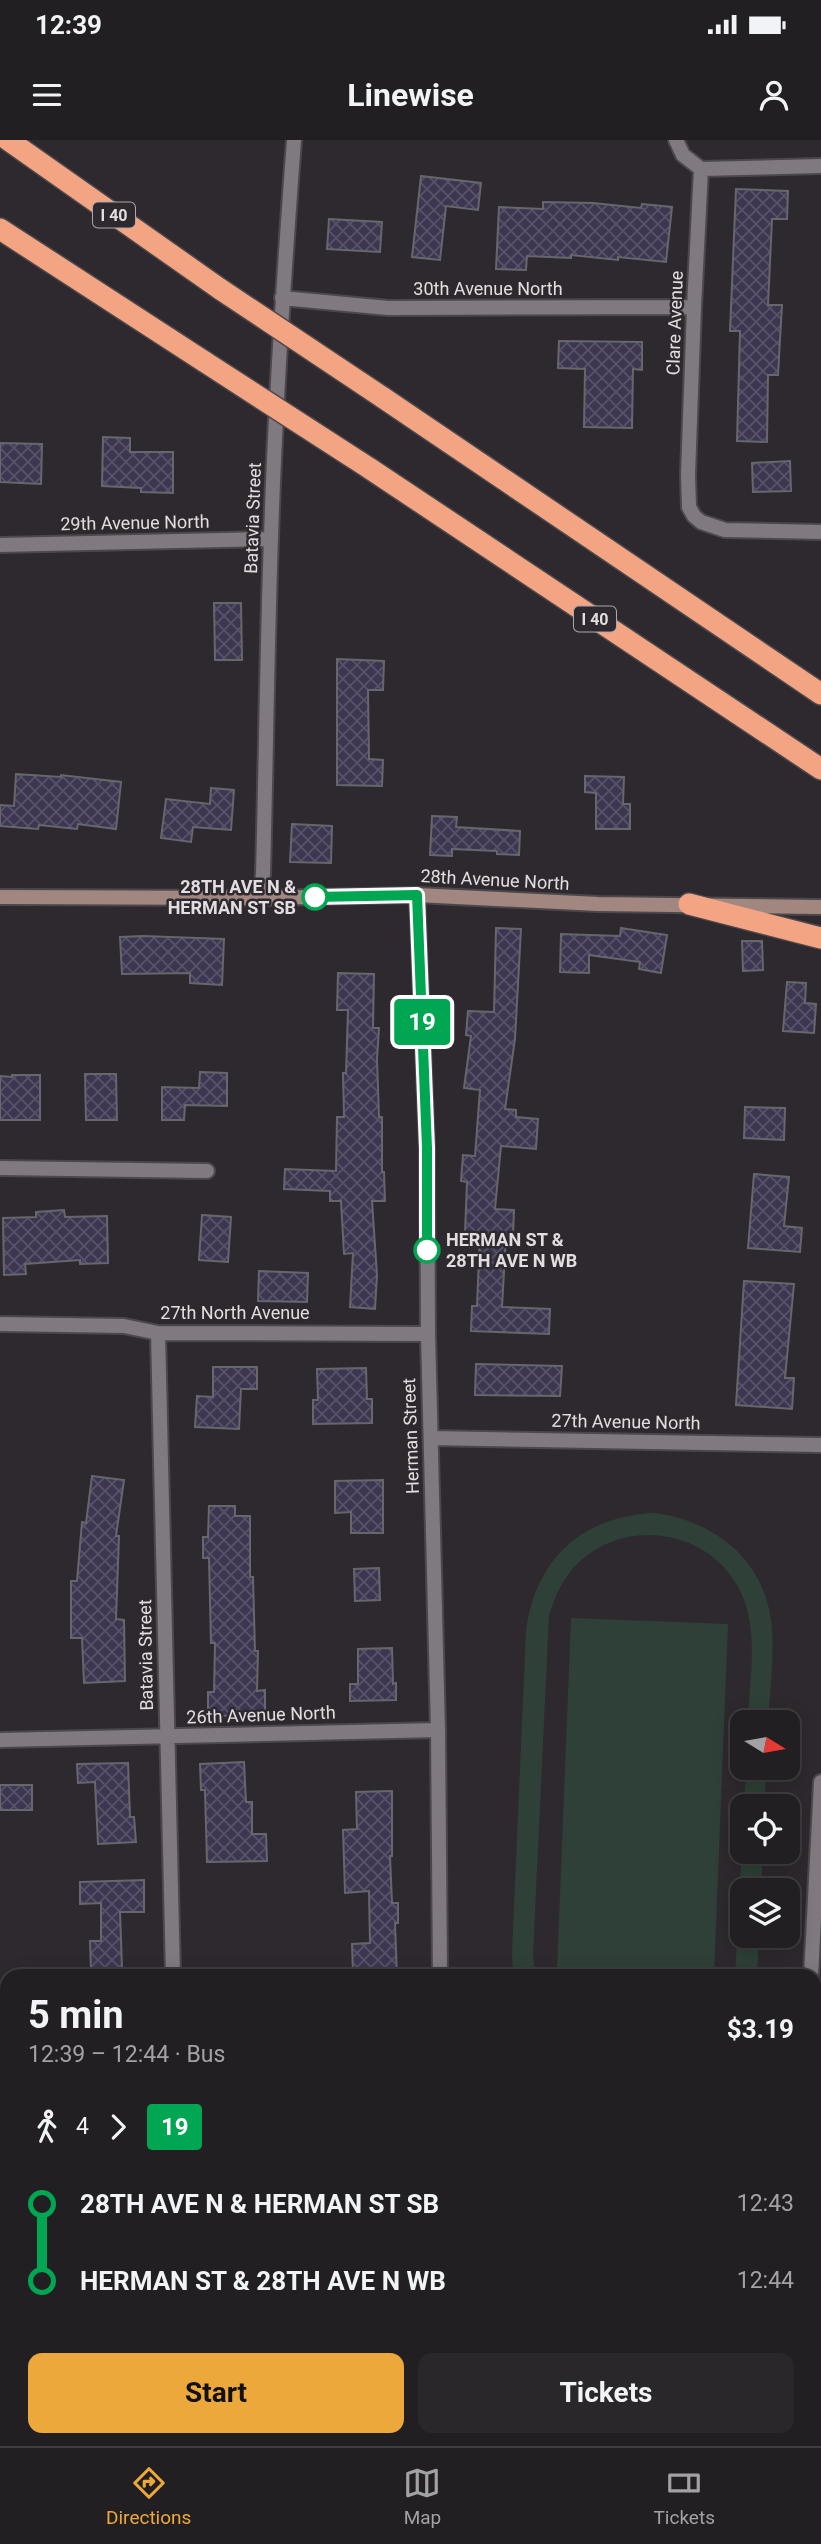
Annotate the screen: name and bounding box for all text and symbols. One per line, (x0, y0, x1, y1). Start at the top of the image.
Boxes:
text: 12:39 (35, 10, 102, 40)
icon: menu (28, 76, 66, 114)
text: Linewise (347, 76, 474, 114)
icon: person (755, 76, 793, 114)
road number: I 40 (93, 202, 135, 228)
street label: Clare Avenue (662, 270, 687, 376)
street label: 30th Avenue North (413, 278, 563, 299)
street label: Batavia Street (240, 462, 265, 574)
street label: 29th Avenue North (60, 511, 210, 534)
road number: I 40 (574, 606, 616, 632)
street label: 28th Avenue North (420, 865, 570, 894)
place label: 28TH AVE N & HERMAN ST SB (168, 876, 296, 918)
marker: 28TH AVE N & HERMAN ST SB (302, 884, 328, 910)
line badge: 19 (390, 999, 453, 1045)
text: 19 (408, 1008, 436, 1036)
place label: HERMAN ST & 28TH AVE N WB (446, 1229, 577, 1271)
marker: HERMAN ST & 28TH AVE N WB (414, 1237, 440, 1263)
street label: 27th North Avenue (160, 1302, 310, 1323)
street label: Herman Street (398, 1378, 423, 1494)
street label: 27th Avenue North (551, 1410, 701, 1433)
street label: Batavia Street (134, 1599, 157, 1711)
street label: 26th Avenue North (186, 1701, 336, 1728)
north arrow (730, 1710, 800, 1780)
map controls (730, 1710, 800, 1948)
button: locate (730, 1794, 800, 1864)
button: layers (730, 1878, 800, 1948)
text: 5 min (28, 1993, 124, 2037)
text: $3.19 (727, 2014, 794, 2044)
text: 12:39 – 12:44 · Bus (28, 2041, 225, 2068)
icon: walk (28, 2108, 66, 2146)
icon: forward (99, 2108, 137, 2146)
text: 4 (76, 2113, 89, 2140)
text: 19 (161, 2113, 188, 2141)
text: 28TH AVE N & HERMAN ST SB (80, 2189, 439, 2219)
text: 12:43 (737, 2190, 794, 2217)
text: HERMAN ST & 28TH AVE N WB (80, 2266, 446, 2296)
text: 12:44 (737, 2267, 794, 2294)
button: Start (28, 2353, 404, 2433)
button: Tickets (418, 2353, 794, 2433)
tab: Directions (106, 2464, 191, 2529)
tab: Map (403, 2464, 441, 2529)
tab: Tickets (654, 2464, 715, 2529)

